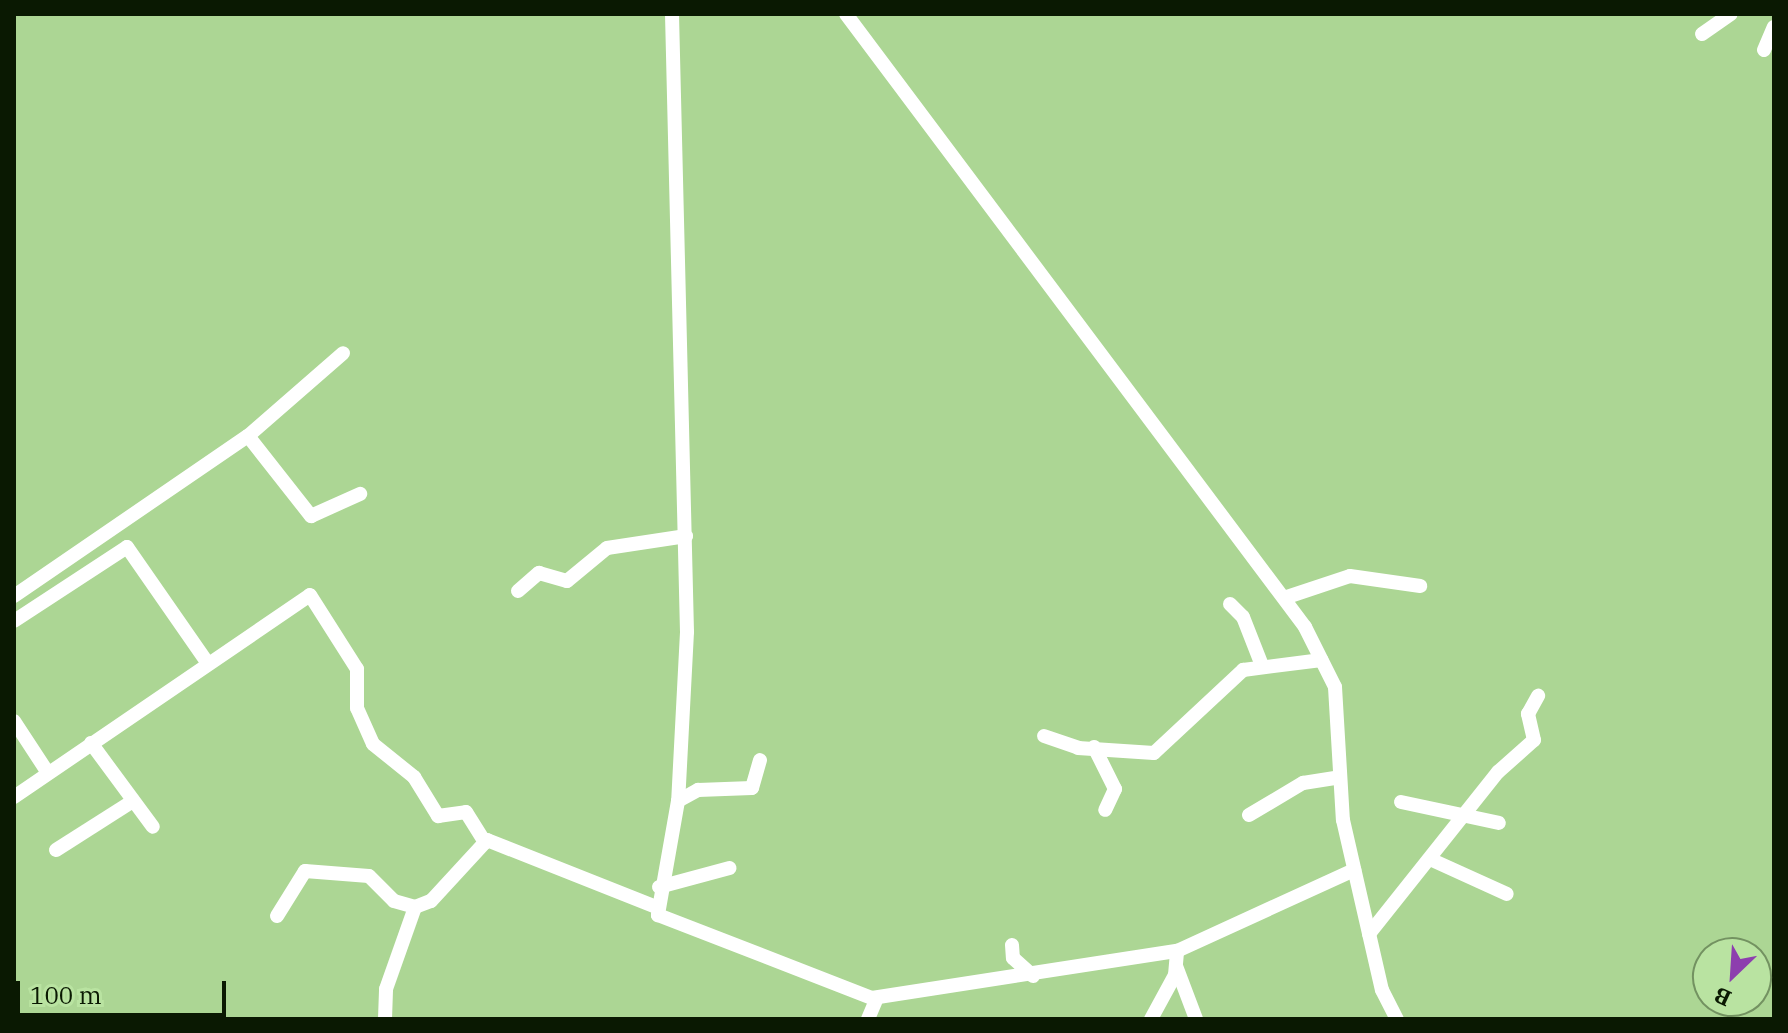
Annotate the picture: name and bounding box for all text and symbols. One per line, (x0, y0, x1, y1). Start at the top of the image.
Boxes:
north arrow (1692, 937, 1772, 1017)
scale bar (20, 965, 230, 1015)
text: 100 m (30, 979, 102, 1011)
text: B (1709, 981, 1736, 1014)

